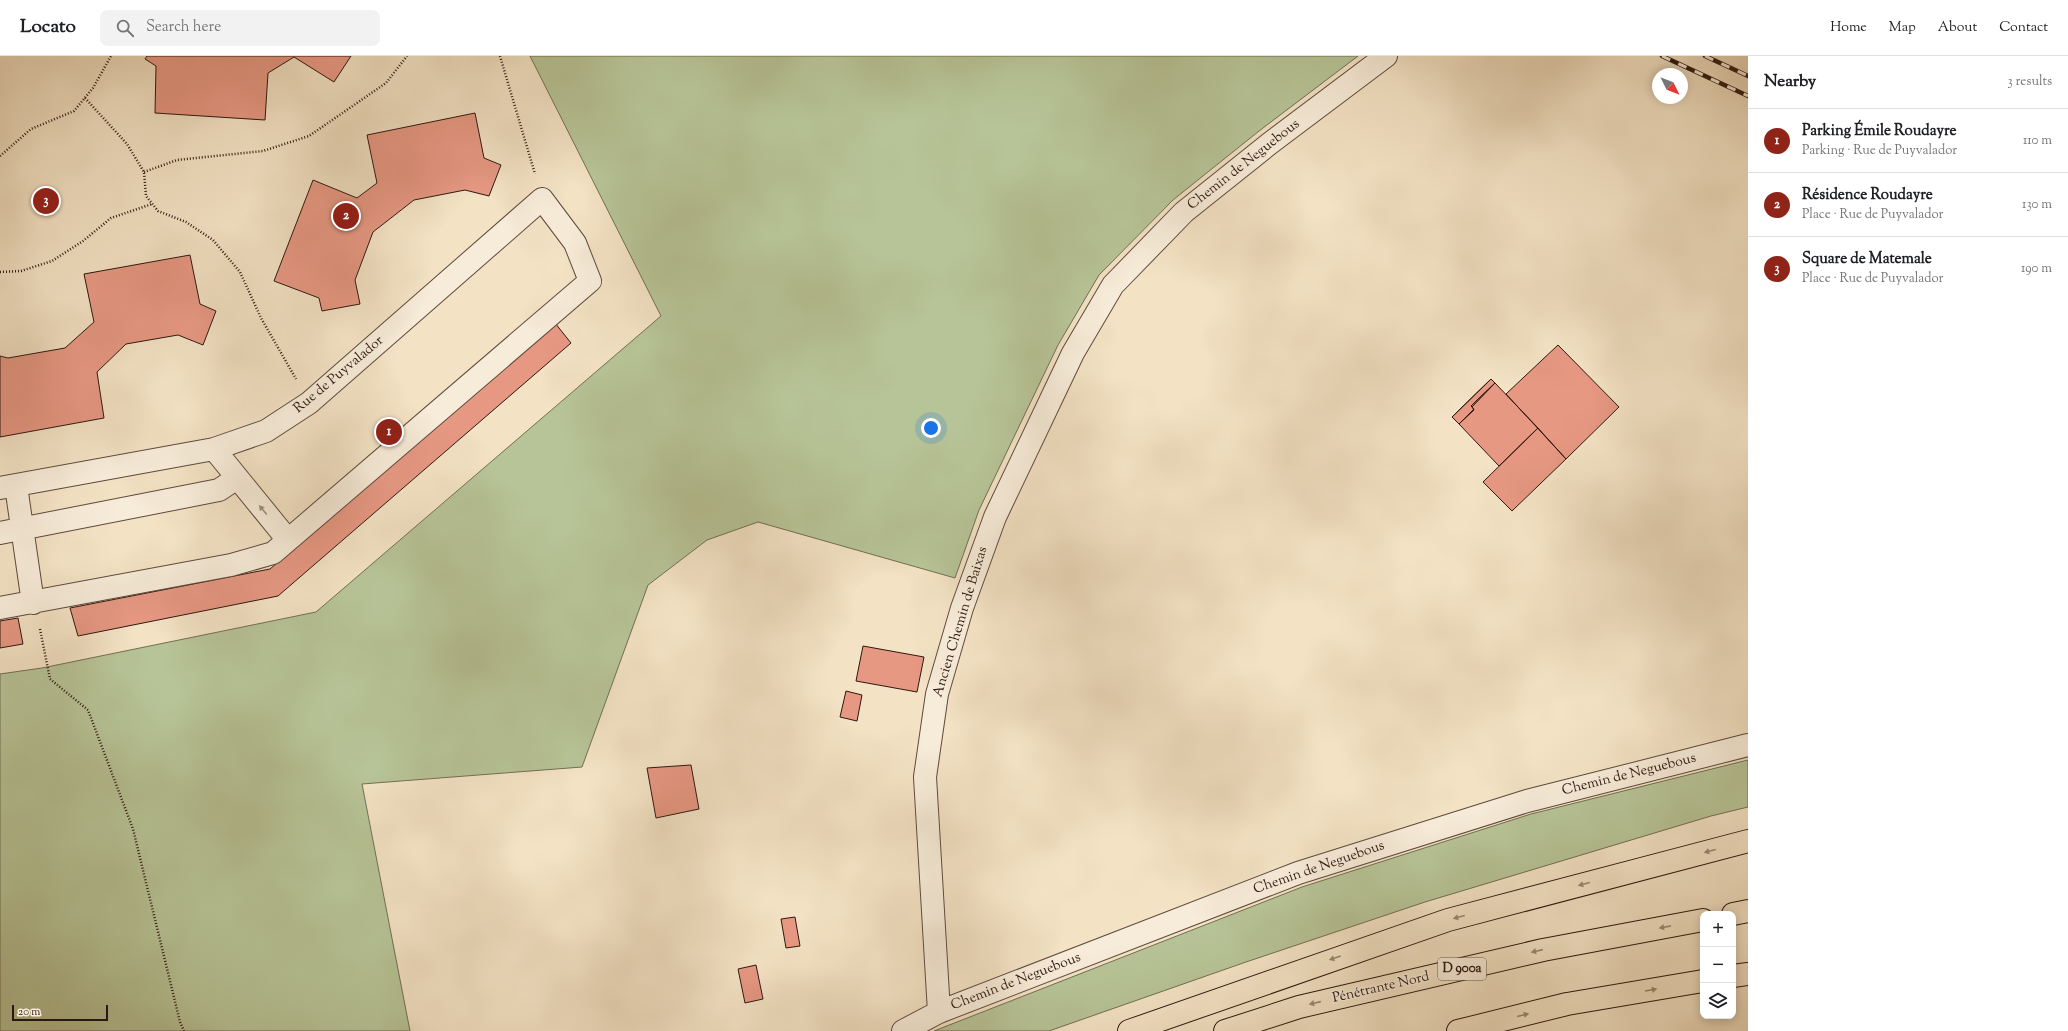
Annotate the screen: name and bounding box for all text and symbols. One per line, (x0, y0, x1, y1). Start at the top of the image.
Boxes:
search box (100, 10, 380, 46)
text: Locato (20, 14, 76, 41)
icon: search (114, 17, 136, 39)
text: Search here (146, 17, 221, 38)
text: Home (1830, 18, 1867, 38)
text: Map (1889, 18, 1916, 38)
text: About (1938, 18, 1977, 38)
text: Contact (1999, 18, 2048, 38)
north arrow (1652, 68, 1688, 104)
text: Nearby (1764, 70, 1816, 94)
text: 3 results (2007, 73, 2052, 91)
street label: Chemin de Neguebous (1184, 115, 1304, 215)
text: Parking Émile Roudayre (1802, 121, 1957, 142)
text: 1 (1775, 132, 1779, 150)
text: 110 m (2023, 132, 2052, 150)
text: Parking · Rue de Puyvalador (1802, 142, 1957, 160)
text: Résidence Roudayre (1802, 185, 1933, 206)
pin: 3 (33, 186, 59, 216)
text: 2 (1774, 196, 1780, 214)
text: 130 m (2022, 196, 2052, 214)
pin: 2 (333, 201, 359, 231)
text: Place · Rue de Puyvalador (1802, 206, 1943, 224)
text: Square de Matemale (1802, 249, 1932, 270)
text: 3 (1774, 260, 1780, 278)
text: 190 m (2021, 260, 2052, 278)
text: Place · Rue de Puyvalador (1802, 270, 1943, 288)
street label: Rue de Puyvalador (290, 331, 389, 419)
pin: 1 (376, 417, 402, 447)
your location (921, 418, 941, 438)
one-way arrow (259, 504, 268, 515)
street label: Ancien Chemin de Baixas (929, 544, 993, 700)
street label: Chemin de Neguebous (1560, 749, 1698, 801)
street label: Chemin de Neguebous (1251, 836, 1387, 900)
one-way arrow (1704, 848, 1716, 854)
one-way arrow (1578, 881, 1590, 887)
map controls (1700, 911, 1736, 1019)
button: + (1700, 911, 1736, 947)
one-way arrow (1452, 914, 1464, 920)
one-way arrow (1659, 924, 1671, 930)
button: − (1700, 947, 1736, 983)
street label: Chemin de Neguebous (948, 948, 1084, 1016)
one-way arrow (1531, 949, 1543, 955)
one-way arrow (1329, 956, 1341, 962)
road number: D 900a (1438, 958, 1486, 980)
street label: Pénétrante Nord (1330, 967, 1432, 1009)
button: layers (1700, 983, 1736, 1019)
one-way arrow (1645, 987, 1657, 993)
one-way arrow (1309, 1001, 1321, 1007)
scale bar (12, 1003, 108, 1022)
text: 20 m (18, 1004, 40, 1020)
one-way arrow (1518, 1012, 1530, 1018)

